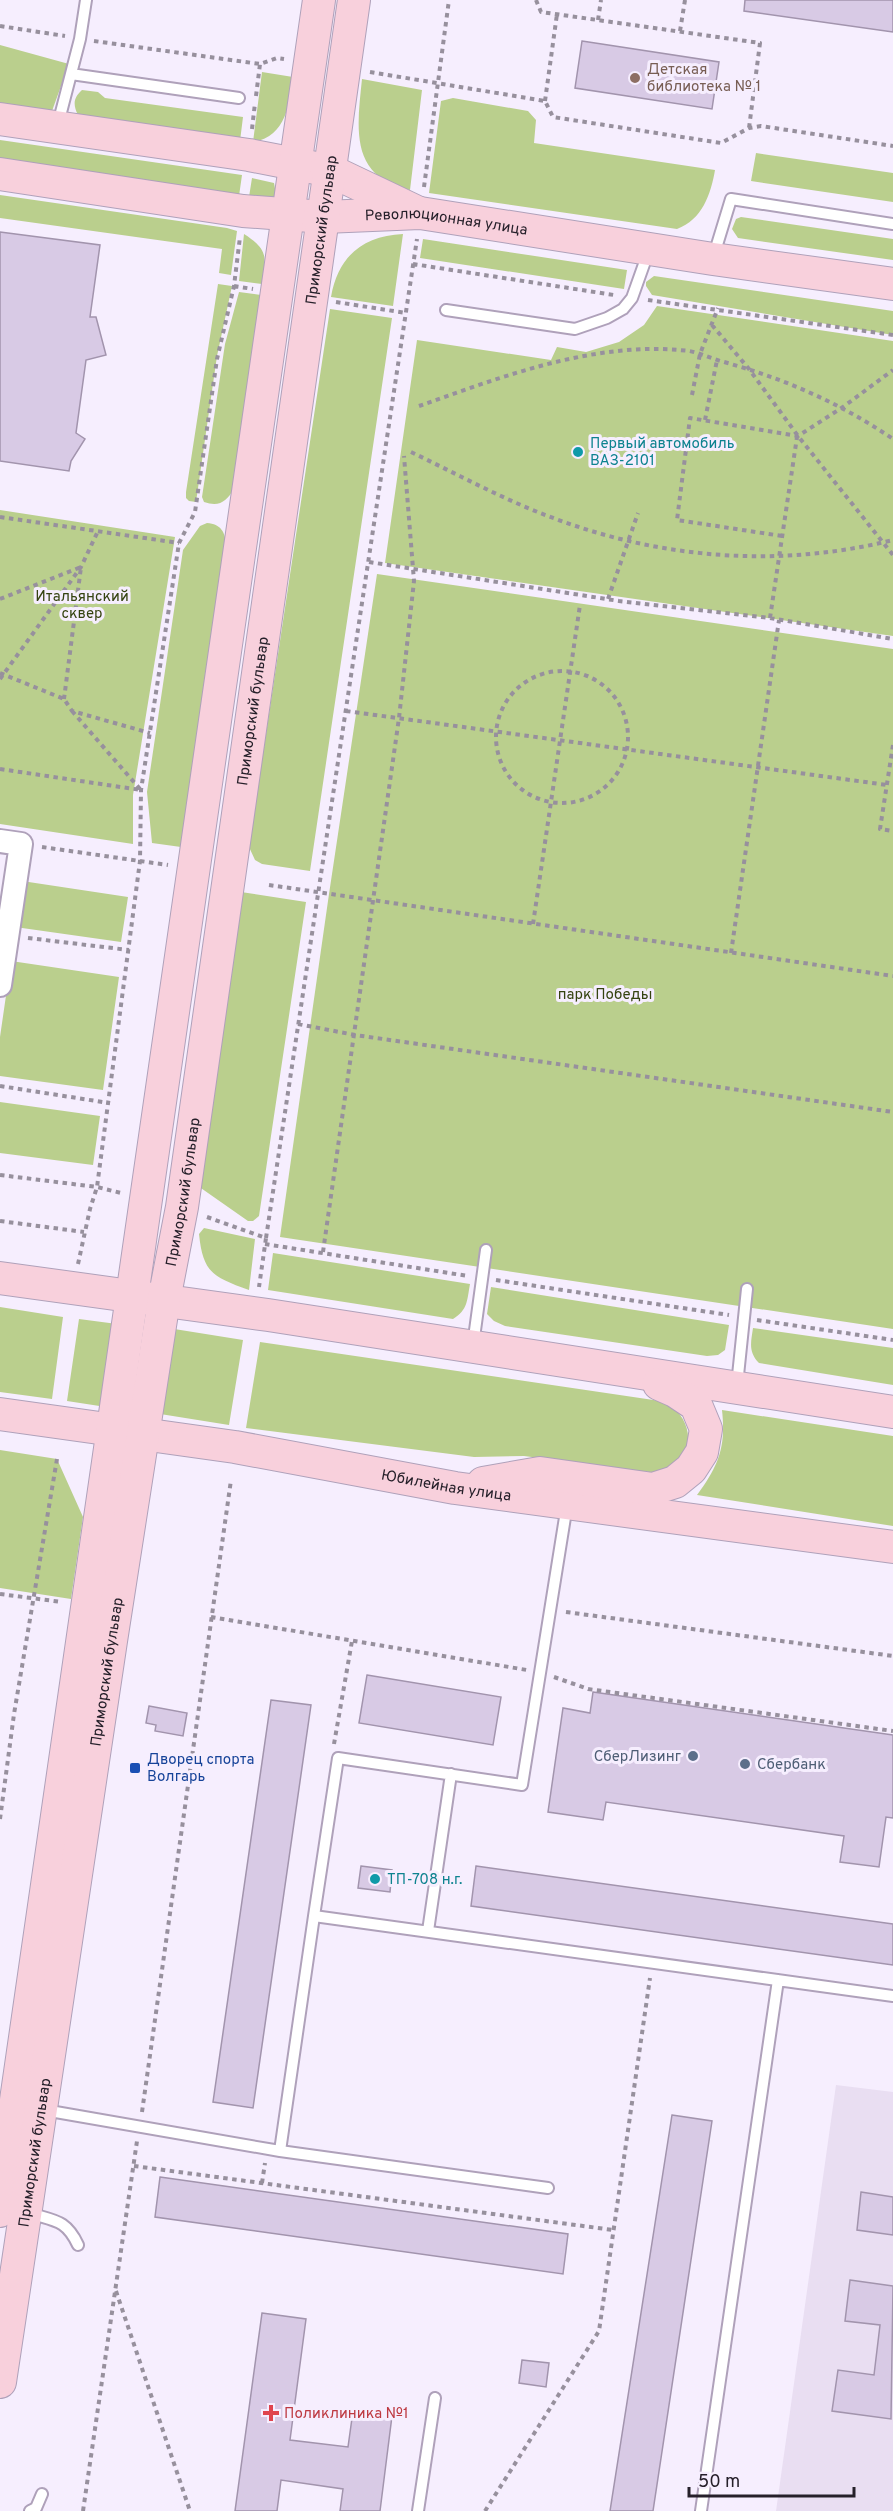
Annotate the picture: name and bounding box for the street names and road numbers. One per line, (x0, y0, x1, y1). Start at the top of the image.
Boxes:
street label: Приморский бульвар (303, 154, 343, 306)
street label: Революционная улица (365, 205, 529, 241)
street label: Приморский бульвар (234, 635, 274, 787)
street label: Приморский бульвар (163, 1117, 206, 1268)
street label: Юбилейная улица (379, 1466, 512, 1506)
street label: Приморский бульвар (87, 1596, 129, 1748)
street label: Приморский бульвар (15, 2077, 56, 2229)

